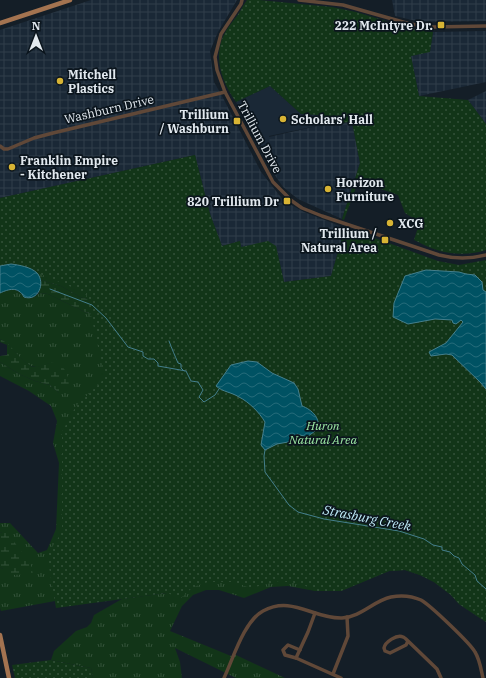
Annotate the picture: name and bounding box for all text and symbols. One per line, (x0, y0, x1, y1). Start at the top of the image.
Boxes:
north arrow (16, 16, 56, 56)
place label: 222 McIntyre Dr. (335, 18, 433, 33)
text: N (32, 19, 41, 33)
marker: 222 McIntyre Dr. (436, 20, 446, 30)
place label: Mitchell Plastics (68, 67, 116, 96)
marker: Mitchell Plastics (55, 76, 65, 86)
street label: Washburn Drive (63, 91, 155, 127)
street label: Trillium Drive (235, 98, 285, 176)
place label: Trillium / Washburn (159, 107, 229, 136)
place label: Scholars' Hall (291, 112, 373, 127)
marker: Scholars' Hall (278, 114, 288, 124)
marker: Trillium / Washburn (232, 116, 242, 126)
place label: Franklin Empire - Kitchener (20, 153, 118, 182)
marker: Franklin Empire - Kitchener (7, 162, 17, 172)
place label: Horizon Furniture (336, 175, 394, 204)
marker: Horizon Furniture (323, 184, 333, 194)
place label: 820 Trillium Dr (187, 194, 279, 209)
marker: 820 Trillium Dr (282, 196, 292, 206)
place label: XCG (398, 216, 424, 231)
marker: XCG (385, 218, 395, 228)
place label: Trillium / Natural Area (301, 226, 377, 255)
marker: Trillium / Natural Area (380, 235, 390, 245)
park label: Huron Natural Area (288, 418, 357, 447)
water label: Strasburg Creek (321, 501, 413, 535)

